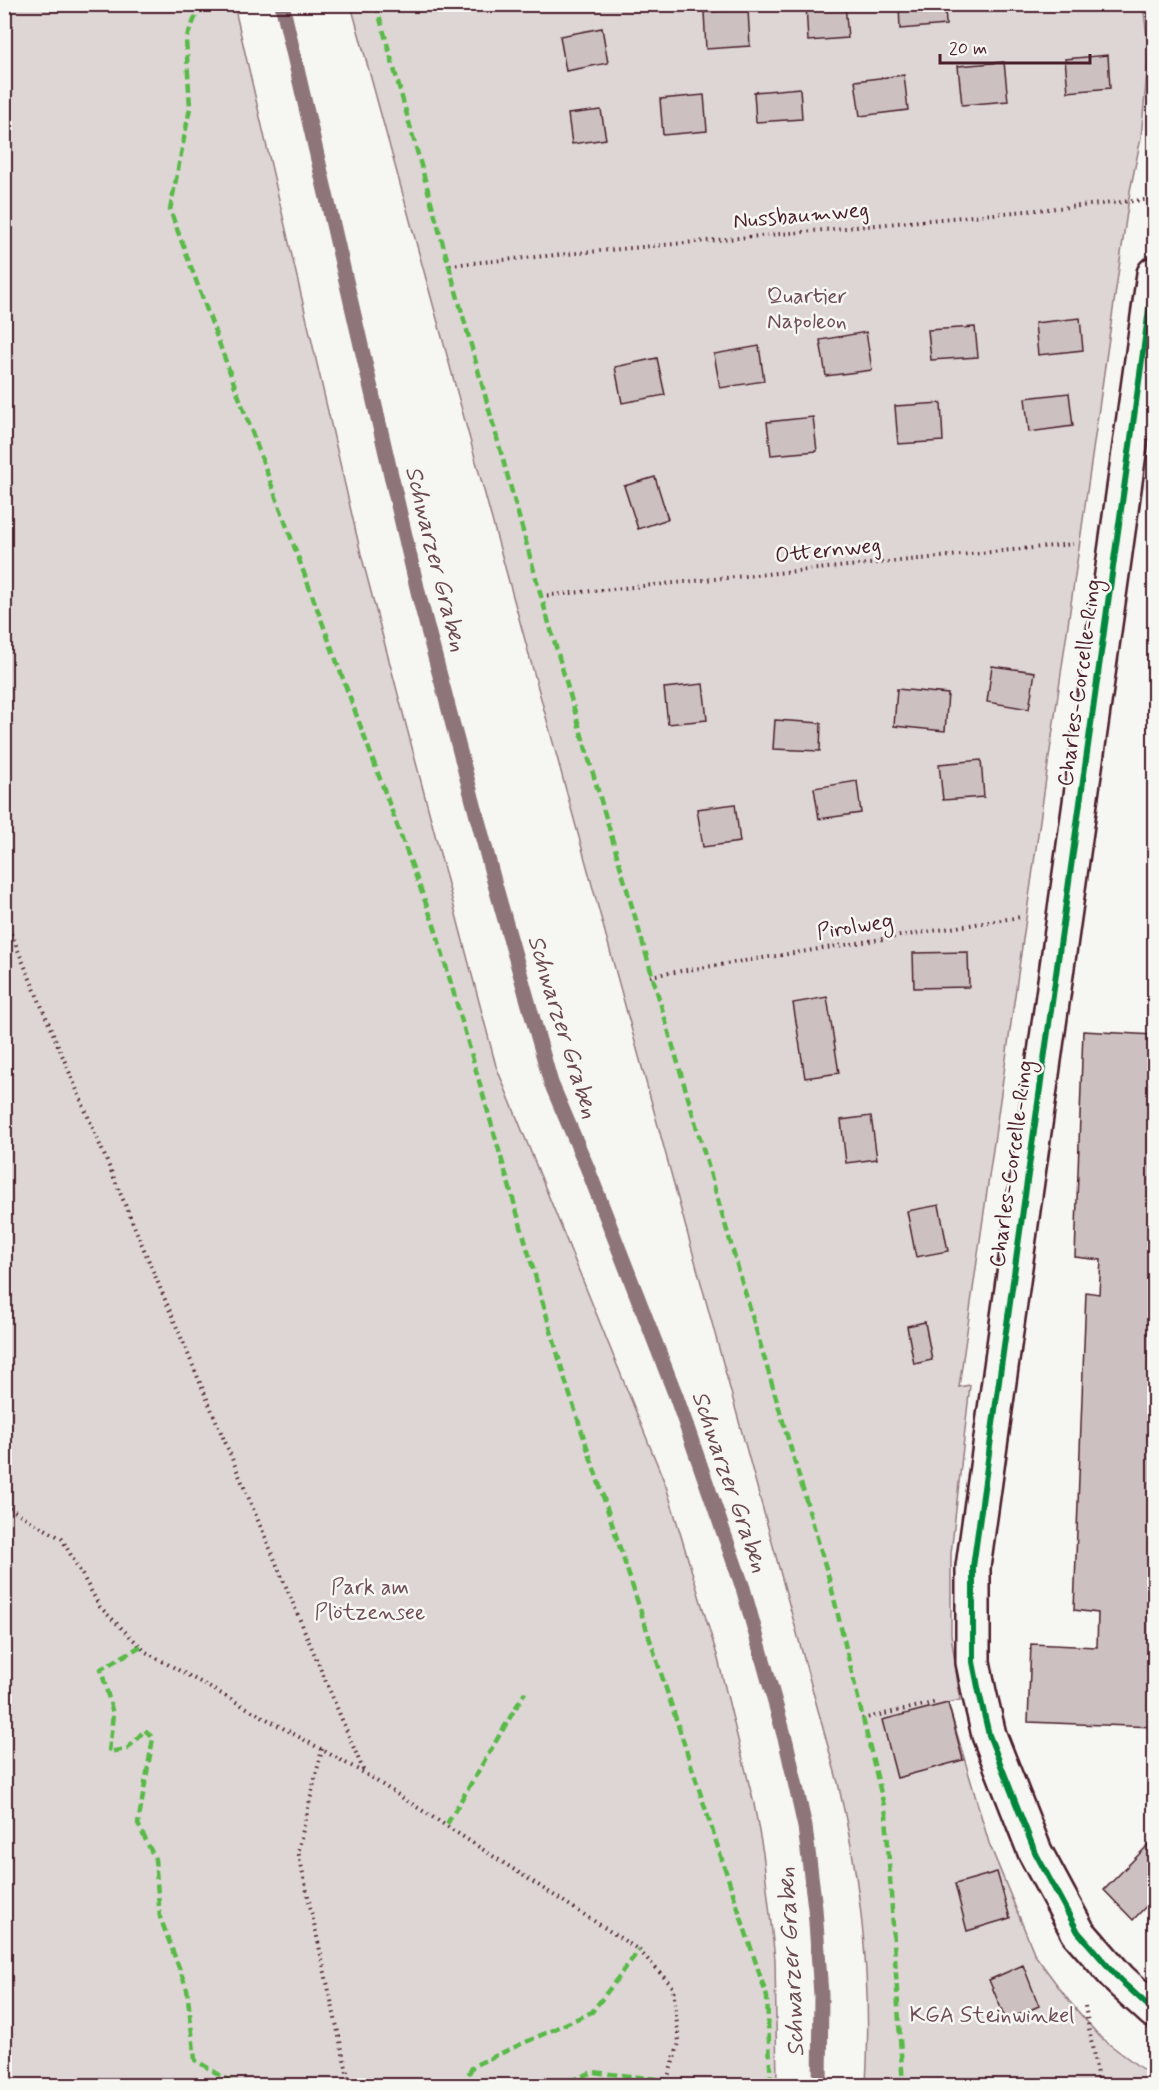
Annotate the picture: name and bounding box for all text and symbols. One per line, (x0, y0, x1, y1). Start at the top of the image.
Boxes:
scale bar (940, 27, 1090, 65)
text: 20 m (949, 37, 987, 61)
street label: Nussbaumweg (732, 196, 870, 237)
park label: Quartier Napoleon (767, 283, 847, 336)
water label: Schwarzer Graben (397, 463, 473, 655)
street label: Otternweg (774, 532, 882, 571)
street label: Charles-Corcelle-Ring (1052, 578, 1111, 789)
street label: Pirolweg (815, 907, 896, 950)
water label: Schwarzer Graben (519, 932, 605, 1122)
street label: Charles-Corcelle-Ring (984, 1059, 1043, 1270)
water label: Schwarzer Graben (683, 1387, 775, 1577)
park label: Park am Plötzensee (315, 1574, 425, 1627)
water label: Schwarzer Graben (772, 1866, 812, 2058)
park label: KGA Steinwinkel (910, 2002, 1074, 2030)

